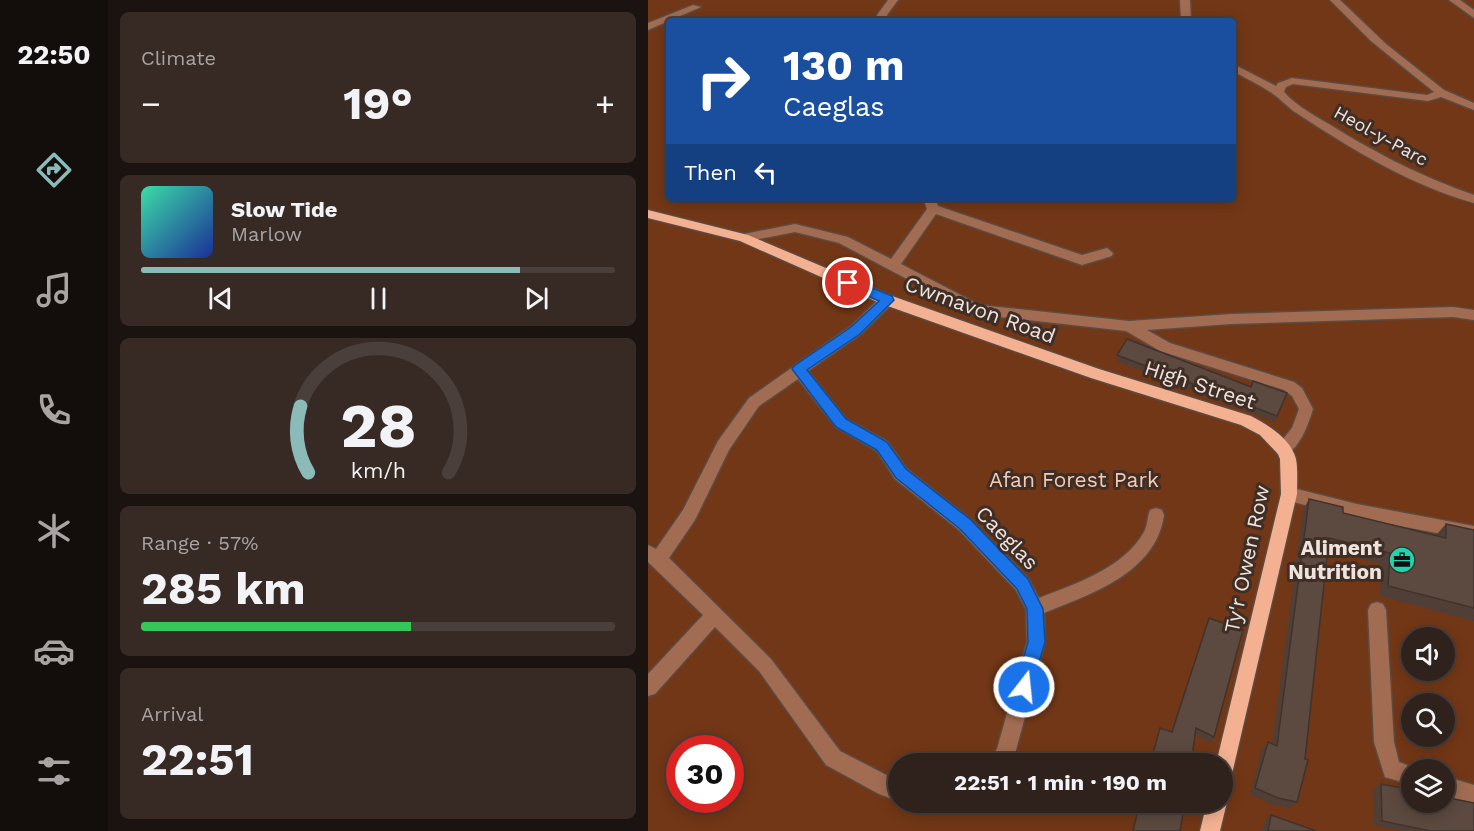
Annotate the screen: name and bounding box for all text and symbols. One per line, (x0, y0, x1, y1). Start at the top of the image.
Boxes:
text: 22:50 (17, 39, 91, 71)
text: 130 m (783, 41, 905, 90)
icon: right (684, 42, 762, 120)
text: Climate (141, 46, 216, 70)
text: 19° (343, 77, 413, 130)
text: − (141, 84, 161, 123)
text: + (595, 84, 615, 123)
text: Caeglas (783, 91, 885, 123)
street label: Heol-y-Parc (1331, 101, 1432, 170)
icon: directions (33, 149, 75, 191)
icon: left (749, 156, 782, 189)
text: Then (684, 160, 737, 185)
text: Slow Tide (231, 197, 338, 222)
text: Marlow (231, 222, 302, 246)
pin (822, 257, 873, 308)
icon: arrive (831, 266, 864, 299)
icon: music (33, 269, 75, 311)
street label: Cwmavon Road (901, 271, 1059, 348)
icon: previous (204, 282, 237, 315)
icon: pause (362, 282, 395, 315)
icon: next (520, 282, 553, 315)
street label: High Street (1141, 355, 1259, 414)
icon: phone (33, 389, 75, 431)
text: 28 (340, 389, 416, 462)
text: km/h (350, 458, 406, 483)
park label: Afan Forest Park (989, 467, 1159, 492)
street label: Ty'r Owen Row (1219, 483, 1274, 635)
street label: Caeglas (971, 501, 1044, 575)
icon: climate (33, 510, 75, 552)
text: Range · 57% (141, 531, 258, 555)
place label: Aliment Nutrition (1288, 535, 1382, 584)
office icon: Aliment Nutrition (1387, 545, 1417, 575)
text: 285 km (141, 562, 305, 615)
map controls (1401, 627, 1455, 813)
button: sound (1401, 627, 1455, 681)
icon: car (33, 630, 75, 672)
position arrow (992, 655, 1056, 719)
button: search (1401, 693, 1455, 747)
text: Arrival (141, 702, 203, 726)
text: 22:51 (141, 733, 254, 786)
speed limit sign: 30 (666, 735, 744, 813)
icon: filters (33, 750, 75, 792)
button: layers (1401, 759, 1455, 813)
text: 22:51 · 1 min · 190 m (954, 770, 1167, 795)

